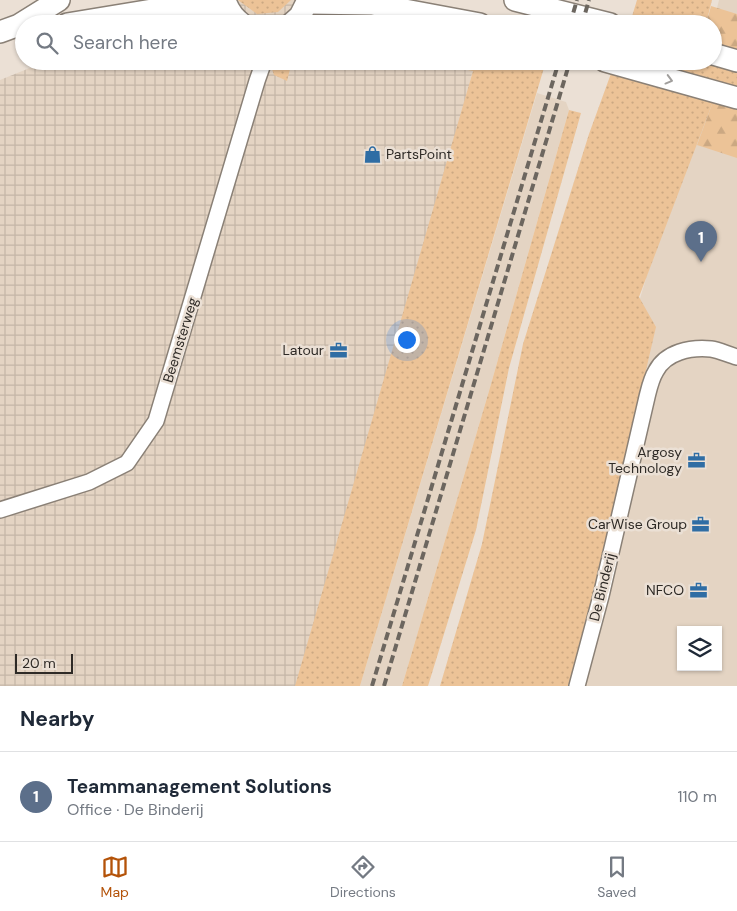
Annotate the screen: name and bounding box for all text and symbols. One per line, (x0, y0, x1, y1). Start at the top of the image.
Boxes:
search box (15, 15, 722, 70)
icon: search (33, 29, 61, 57)
text: Search here (73, 30, 178, 55)
one-way arrow (664, 74, 672, 84)
shop icon: PartsPoint (362, 144, 382, 164)
place label: PartsPoint (386, 145, 452, 163)
pin: 1 (685, 221, 717, 262)
street label: Beemsterweg (159, 295, 202, 385)
your location (394, 327, 420, 353)
office icon: Latour (328, 340, 348, 360)
place label: Latour (282, 341, 324, 359)
place label: Argosy Technology (608, 443, 682, 477)
office icon: Argosy Technology (686, 450, 706, 470)
office icon: CarWise Group (691, 514, 711, 534)
place label: CarWise Group (588, 515, 687, 533)
street label: De Binderij (585, 551, 619, 623)
office icon: NFCO (688, 580, 708, 600)
place label: NFCO (646, 581, 684, 599)
map controls (677, 626, 722, 671)
button: layers (677, 626, 722, 671)
scale bar (15, 651, 72, 674)
text: 20 m (22, 654, 56, 672)
text: Nearby (20, 705, 94, 733)
text: Teammanagement Solutions (67, 774, 332, 799)
text: 1 (33, 786, 39, 807)
text: 110 m (678, 786, 717, 807)
text: Office · De Binderij (67, 799, 204, 820)
tab: Map (101, 853, 129, 901)
tab: Directions (330, 853, 396, 901)
tab: Saved (597, 853, 636, 901)

